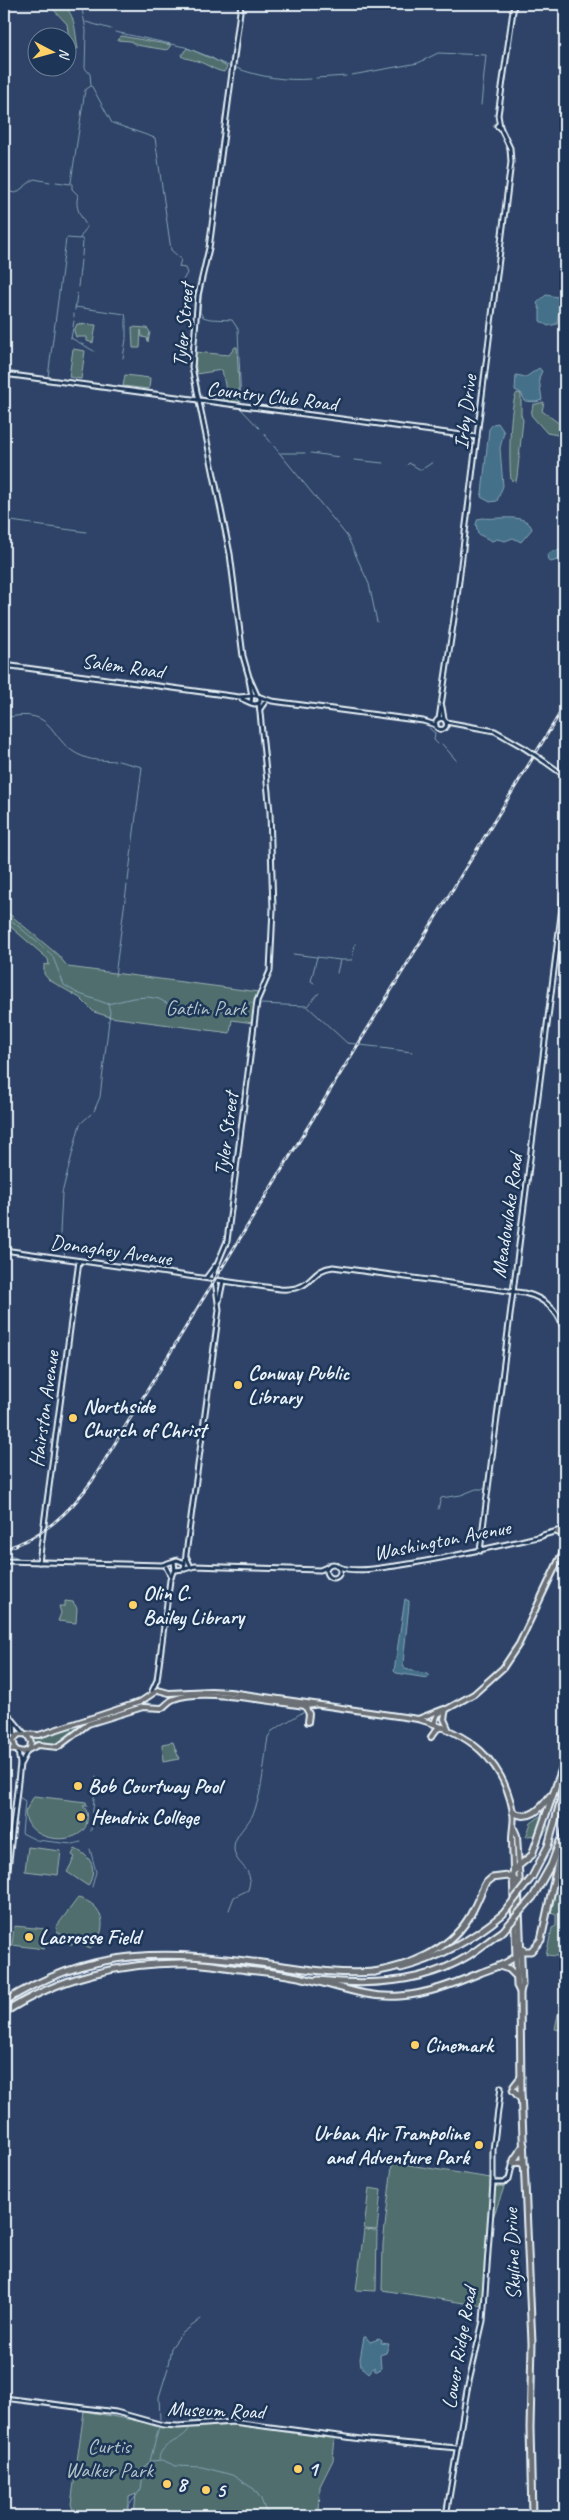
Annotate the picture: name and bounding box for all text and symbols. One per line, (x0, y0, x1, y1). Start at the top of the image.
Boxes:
north arrow (28, 28, 78, 78)
text: N (55, 48, 73, 61)
street label: Tyler Street (166, 279, 200, 368)
street label: Irby Drive (448, 372, 483, 451)
street label: Country Club Road (205, 375, 343, 417)
street label: Salem Road (80, 647, 169, 685)
park label: Gatlin Park (165, 995, 248, 1021)
street label: Tyler Street (208, 1088, 244, 1177)
street label: Meadowlake Road (485, 1149, 529, 1280)
street label: Donaghey Avenue (49, 1229, 174, 1272)
street label: Hairston Avenue (23, 1348, 65, 1469)
place label: Conway Public Library (248, 1360, 350, 1410)
marker: Conway Public Library (232, 1379, 244, 1391)
place label: Northside Church of Christ (83, 1393, 209, 1443)
marker: Northside Church of Christ (67, 1412, 79, 1424)
street label: Washington Avenue (371, 1514, 514, 1566)
place label: Olin C. Bailey Library (143, 1580, 247, 1631)
marker: Olin C. Bailey Library (127, 1599, 139, 1611)
place label: Bob Courtway Pool (88, 1773, 226, 1800)
marker: Bob Courtway Pool (72, 1780, 84, 1792)
place label: Hendrix College (91, 1804, 201, 1830)
marker: Hendrix College (75, 1811, 87, 1823)
place label: Lacrosse Field (39, 1924, 144, 1950)
marker: Lacrosse Field (23, 1931, 35, 1943)
place label: Cinemark (425, 2032, 495, 2058)
marker: Cinemark (409, 2039, 421, 2051)
place label: Urban Air Trampoline and Adventure Park (313, 2120, 471, 2170)
marker: Urban Air Trampoline and Adventure Park (473, 2139, 485, 2151)
street label: Skyline Drive (497, 2206, 527, 2300)
street label: Lower Ridge Road (436, 2281, 483, 2411)
street label: Museum Road (167, 2395, 268, 2425)
park label: Curtis Walker Park (65, 2433, 154, 2483)
place label: 1 (308, 2456, 320, 2482)
marker: 1 (292, 2463, 304, 2475)
place label: 8 (177, 2471, 189, 2497)
place label: 5 (216, 2477, 227, 2503)
marker: 8 (161, 2478, 173, 2490)
marker: 5 (200, 2484, 212, 2496)

